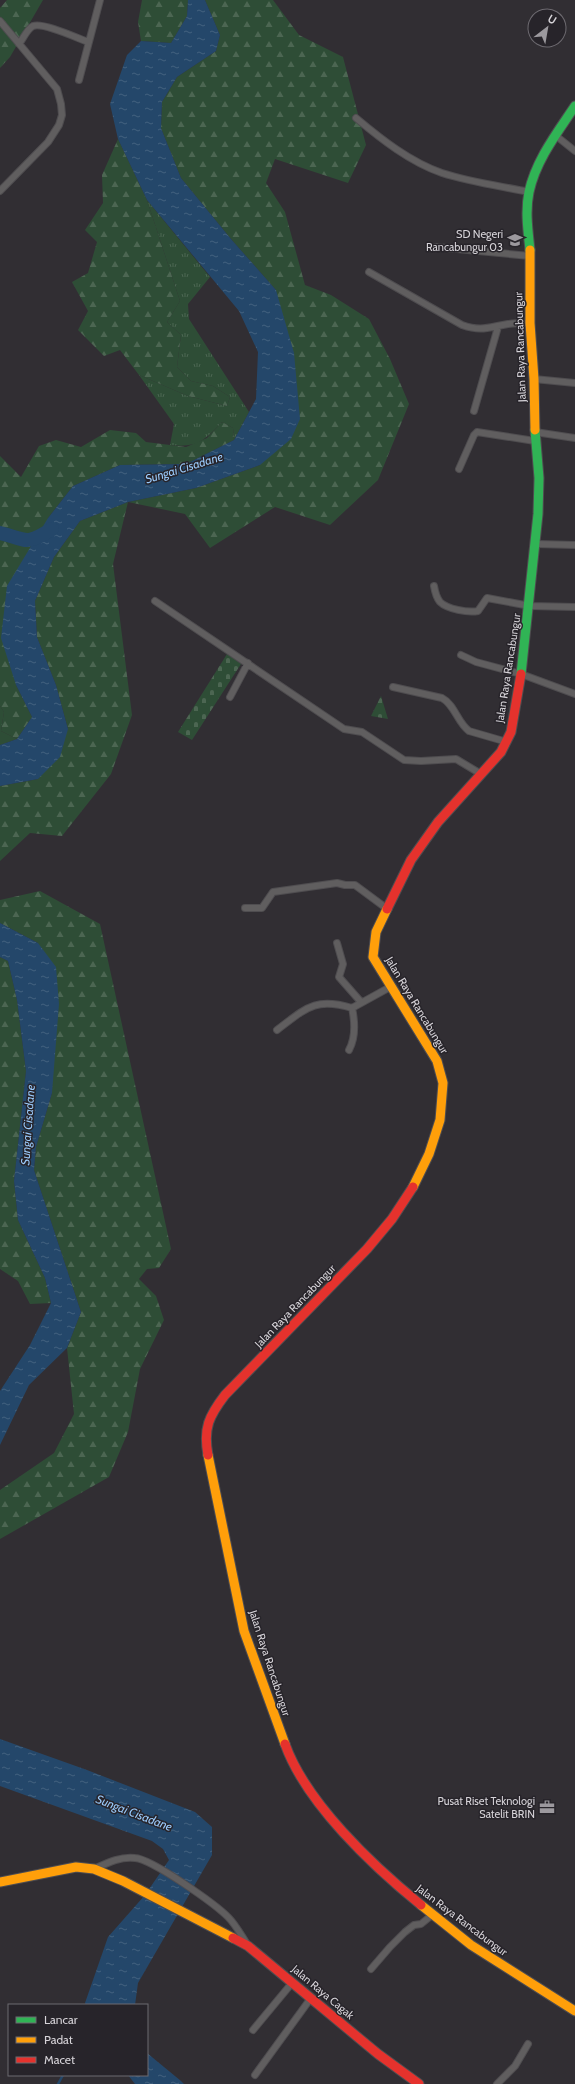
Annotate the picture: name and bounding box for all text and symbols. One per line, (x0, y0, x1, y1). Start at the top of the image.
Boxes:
north arrow (527, 8, 567, 48)
text: U (545, 11, 559, 28)
place label: SD Negeri Rancabungur 03 (426, 227, 503, 254)
school or university icon: SD Negeri Rancabungur 03 (506, 231, 524, 249)
street label: Jalan Raya Rancabungur (511, 291, 529, 403)
water label: Sungai Cisadane (143, 448, 225, 486)
street label: Jalan Raya Rancabungur (492, 612, 524, 725)
street label: Jalan Raya Rancabungur (382, 953, 452, 1056)
water label: Sungai Cisadane (17, 1084, 38, 1166)
street label: Jalan Raya Rancabungur (251, 1261, 339, 1351)
street label: Jalan Raya Rancabungur (246, 1607, 294, 1718)
water label: Sungai Cisadane (94, 1791, 175, 1834)
place label: Pusat Riset Teknologi Satelit BRIN (437, 1794, 535, 1821)
office icon: Pusat Riset Teknologi Satelit BRIN (538, 1798, 556, 1816)
street label: Jalan Raya Rancabungur (413, 1881, 511, 1959)
street label: Jalan Raya Cagak (288, 1961, 357, 2022)
legend (8, 2004, 148, 2076)
text: Lancar (44, 2012, 78, 2027)
text: Padat (44, 2032, 73, 2047)
text: Macet (44, 2052, 75, 2067)

